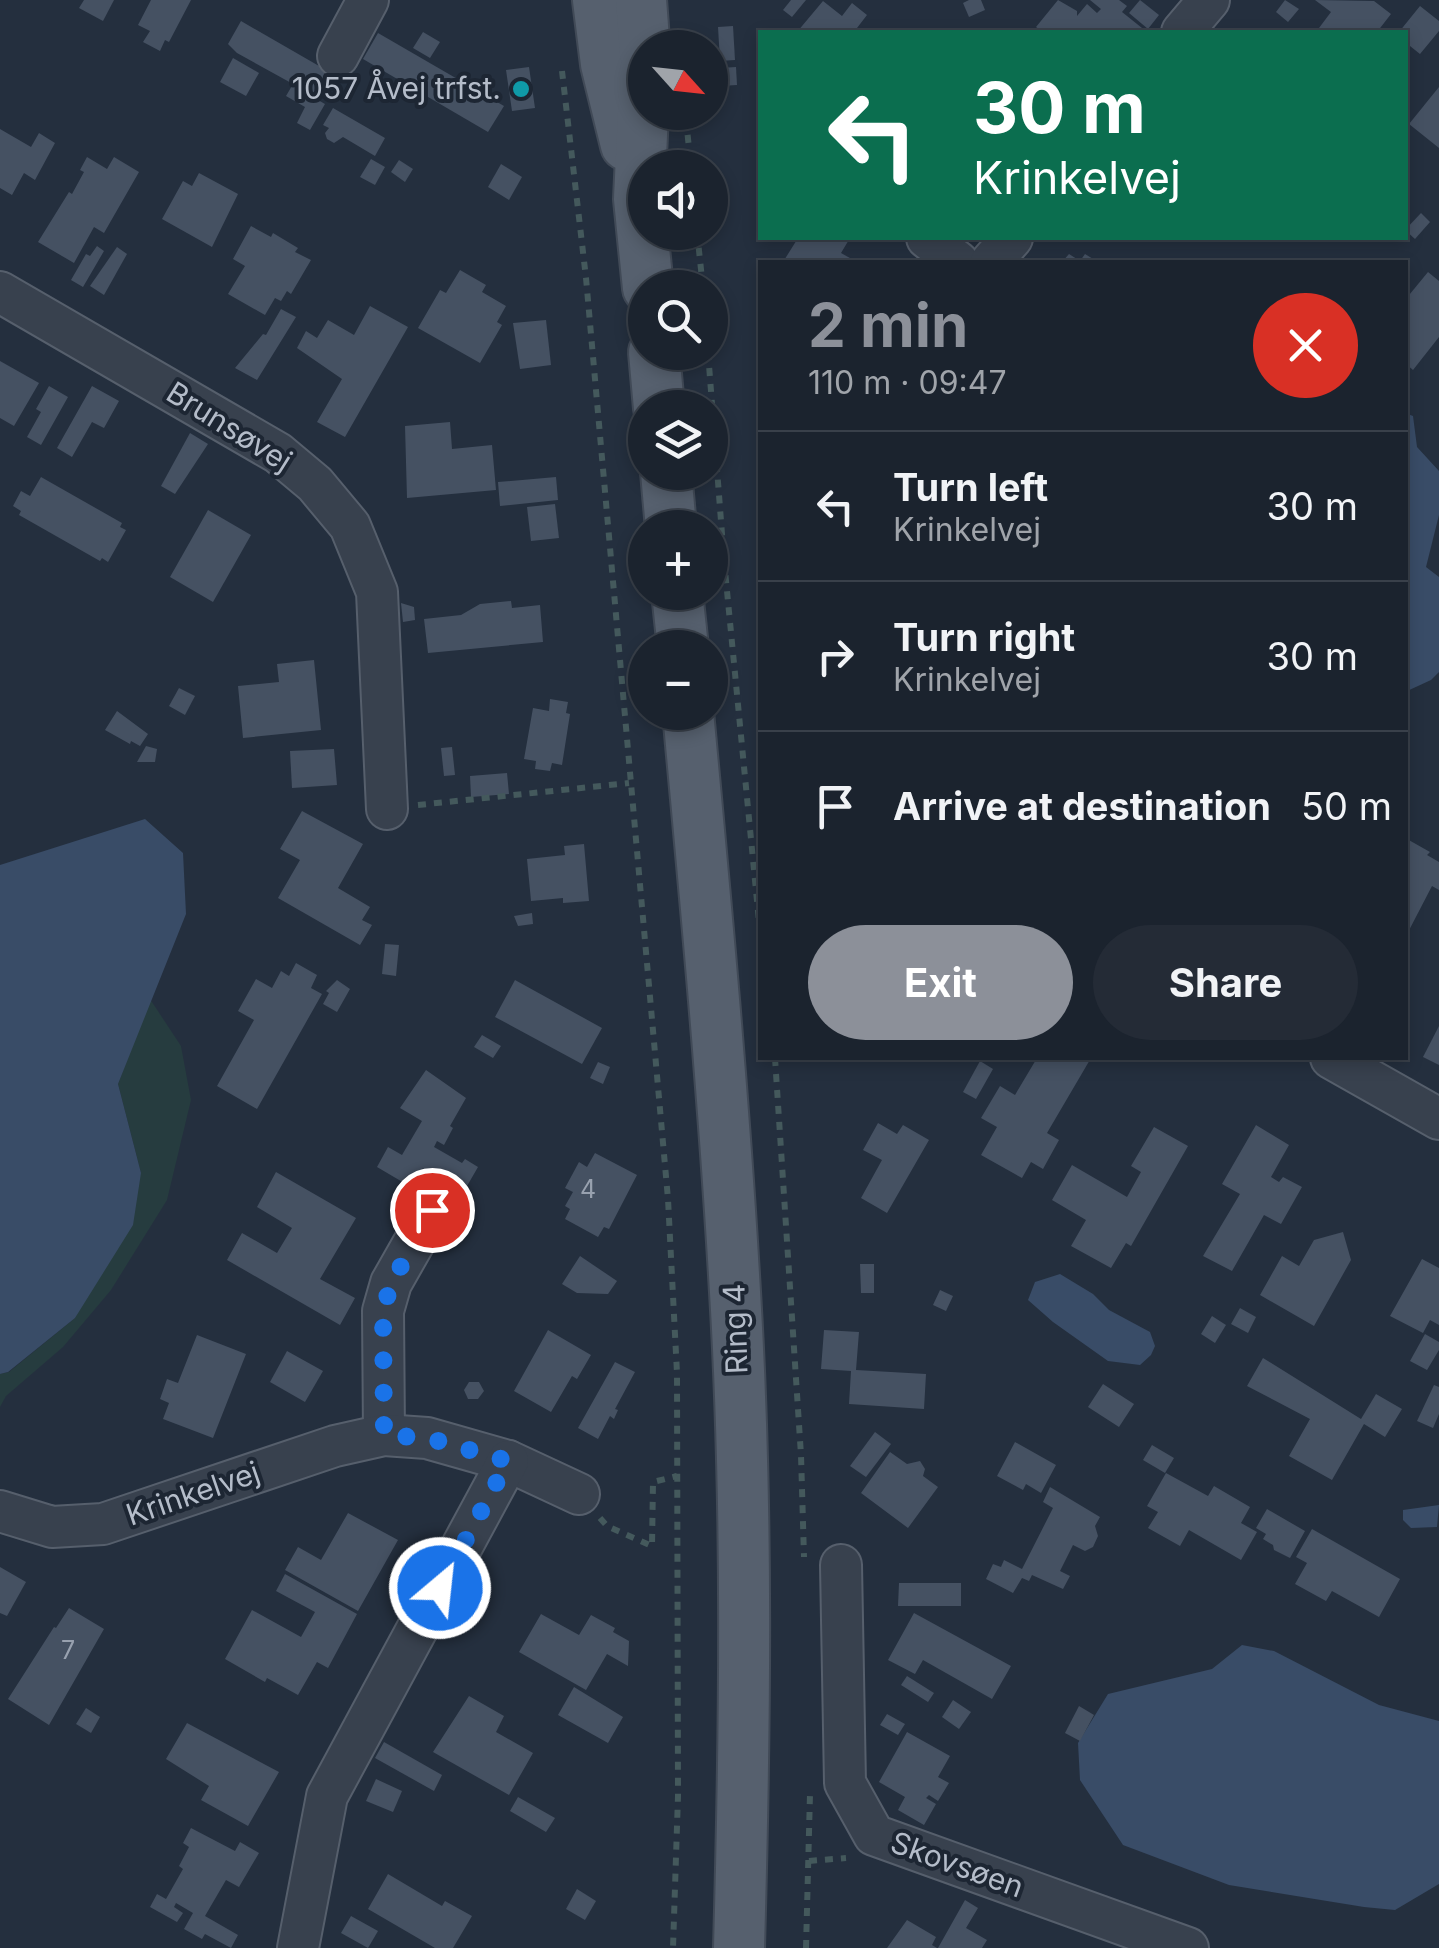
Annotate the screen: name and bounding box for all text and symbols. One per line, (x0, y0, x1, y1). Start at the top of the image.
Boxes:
north arrow (628, 30, 728, 130)
map controls (628, 30, 728, 730)
text: 30 m (973, 65, 1146, 150)
place label: 1057 Åvej trfst. (292, 69, 501, 106)
icon: left (808, 70, 938, 200)
marker: 1057 Åvej trfst. (510, 78, 532, 100)
button: sound (628, 150, 728, 250)
text: Krinkelvej (973, 150, 1181, 205)
button: search (628, 270, 728, 370)
text: 2 min (808, 289, 968, 361)
button: close (1253, 293, 1358, 398)
text: 110 m · 09:47 (808, 363, 1007, 402)
street label: Brunsøvej (160, 374, 299, 479)
button: layers (628, 390, 728, 490)
text: Turn left (893, 464, 1048, 510)
icon: left (808, 479, 863, 534)
text: 30 m (1267, 483, 1358, 529)
button: + (628, 510, 728, 610)
text: Krinkelvej (893, 510, 1041, 549)
text: Turn right (893, 614, 1075, 660)
icon: right (808, 629, 863, 684)
button: − (628, 630, 728, 730)
text: 30 m (1267, 633, 1358, 679)
text: Krinkelvej (893, 660, 1041, 699)
icon: arrive (808, 779, 863, 834)
text: Arrive at destination (893, 783, 1271, 829)
text: 50 m (1301, 783, 1392, 829)
button: Exit (808, 925, 1073, 1040)
button: Share (1093, 925, 1358, 1040)
pin (390, 1168, 475, 1253)
house number: 4 (580, 1174, 596, 1204)
icon: arrive (405, 1183, 460, 1238)
street label: Ring 4 (715, 1283, 755, 1375)
street label: Krinkelvej (121, 1453, 264, 1533)
position arrow (388, 1536, 492, 1640)
house number: 7 (61, 1635, 75, 1665)
street label: Skovsøen (886, 1823, 1028, 1905)

